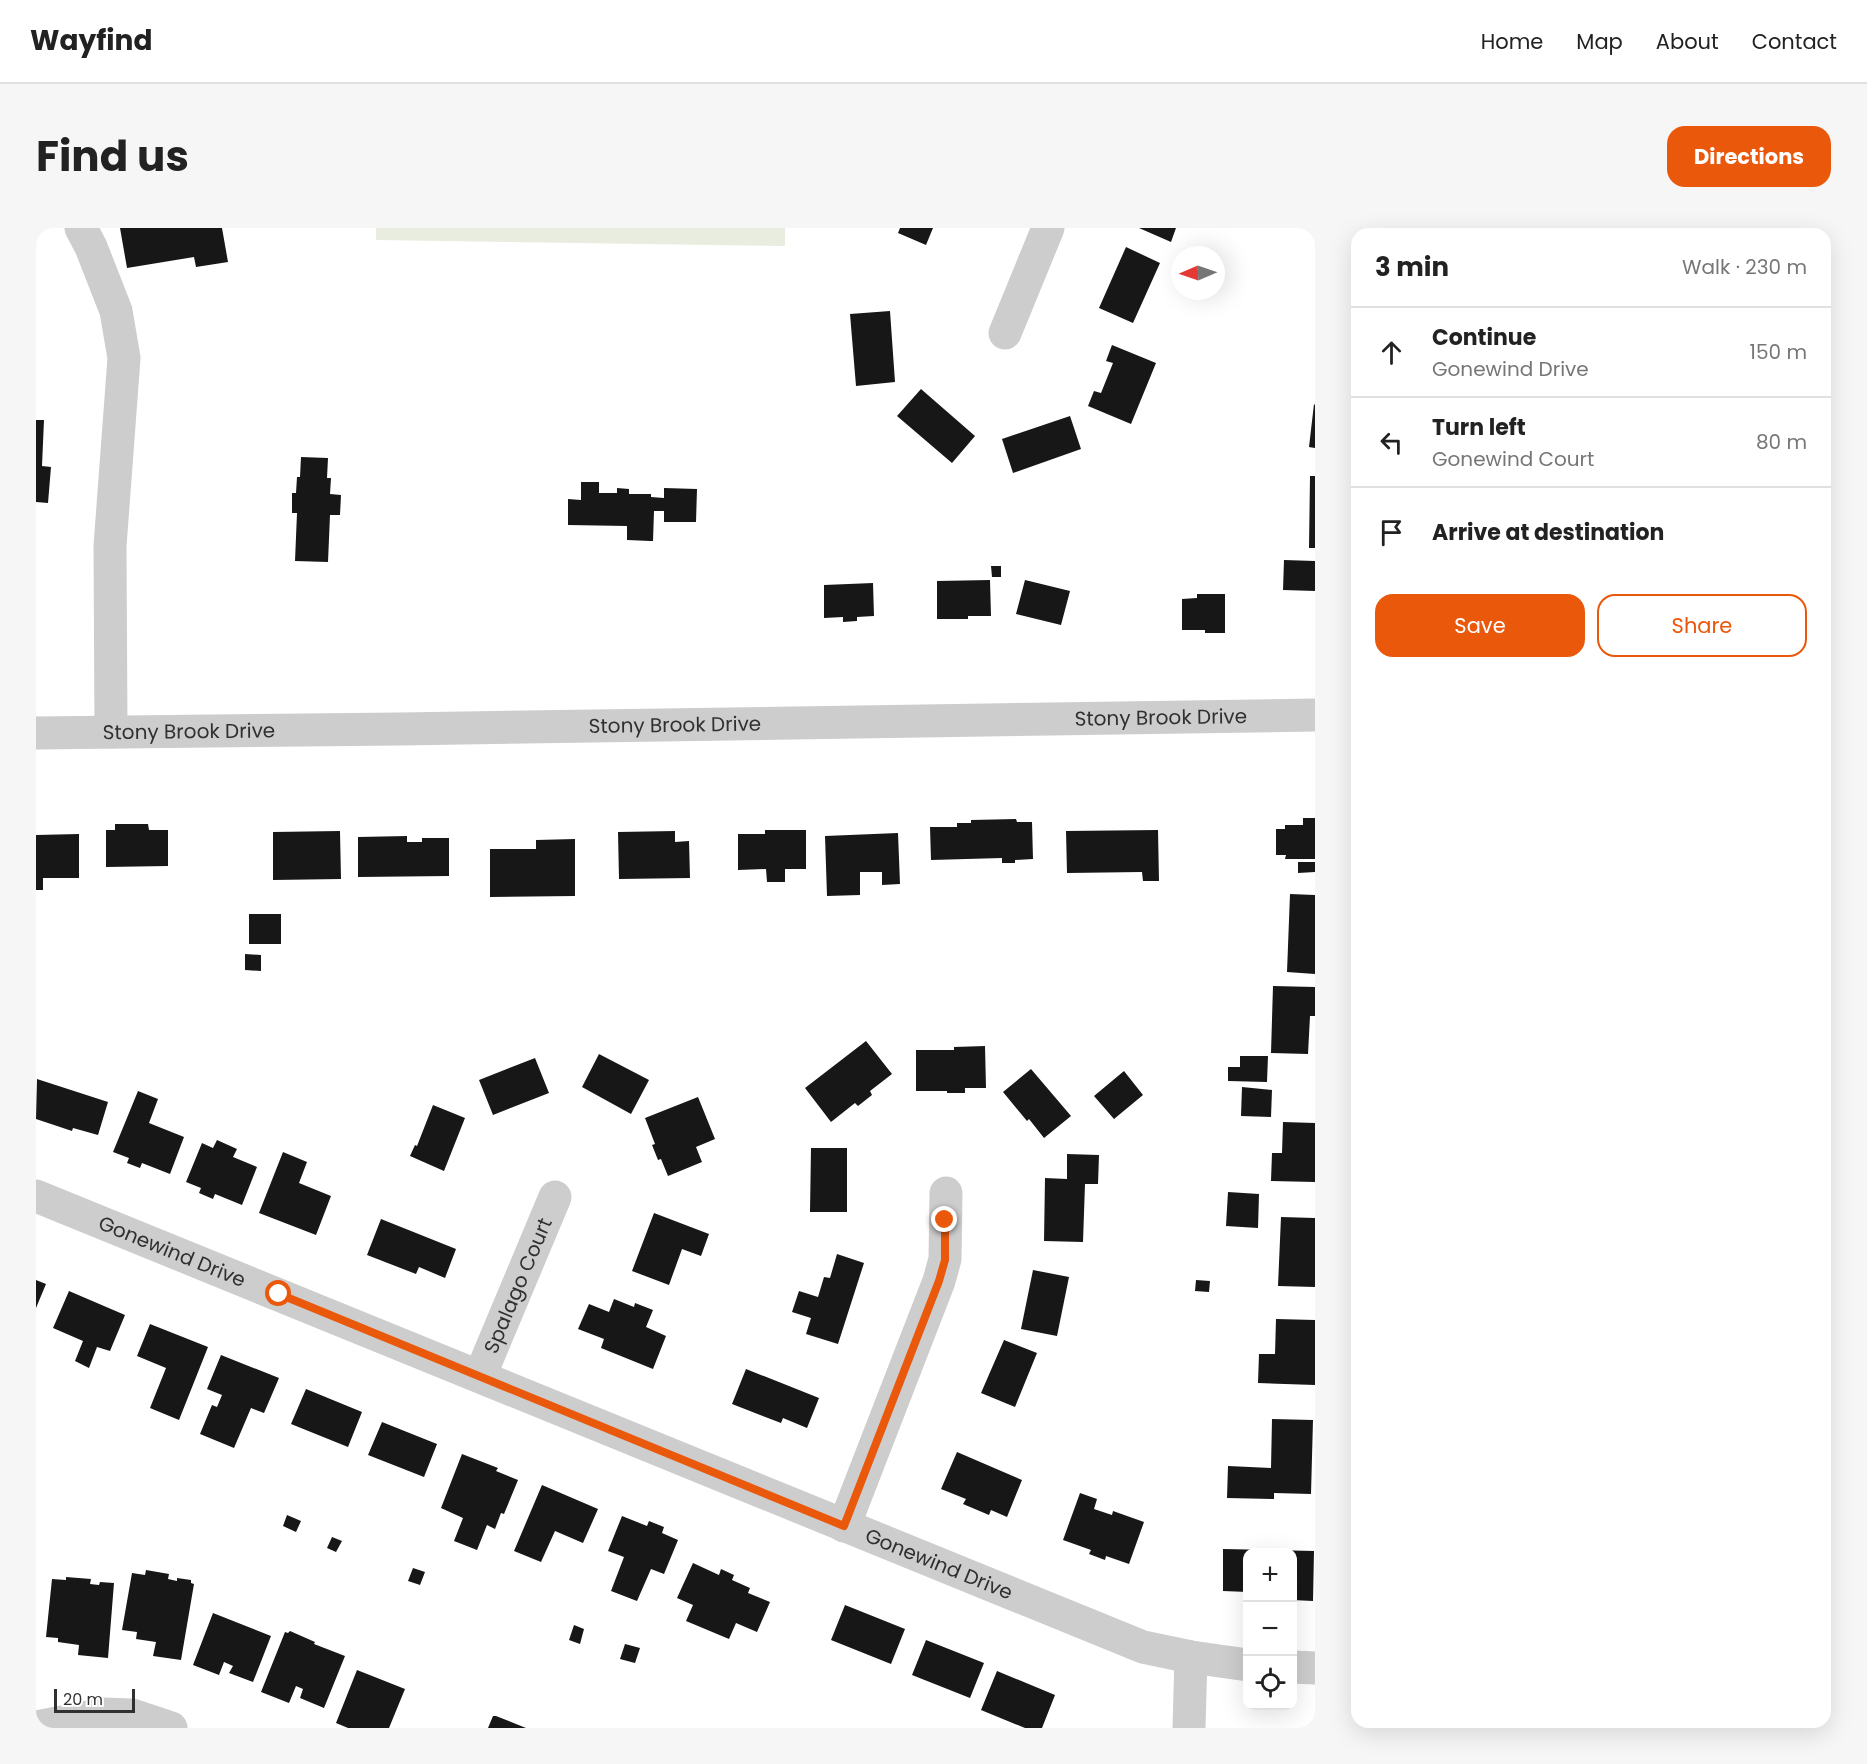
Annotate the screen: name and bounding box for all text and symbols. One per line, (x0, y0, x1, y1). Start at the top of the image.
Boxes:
text: Wayfind (30, 21, 152, 60)
text: Home (1481, 27, 1543, 56)
text: Map (1576, 27, 1623, 56)
text: About (1656, 27, 1719, 56)
text: Contact (1752, 27, 1837, 56)
button: Directions (1667, 126, 1831, 187)
text: Find us (36, 127, 189, 186)
north arrow (1171, 246, 1225, 300)
text: 3 min (1375, 249, 1449, 285)
text: Walk · 230 m (1682, 253, 1807, 281)
text: Continue (1432, 322, 1536, 353)
icon: ahead (1375, 336, 1408, 369)
text: 150 m (1750, 338, 1807, 366)
text: Gonewind Drive (1432, 355, 1589, 383)
text: Turn left (1432, 412, 1526, 443)
icon: left (1375, 426, 1408, 459)
text: 80 m (1756, 428, 1807, 456)
text: Gonewind Court (1432, 445, 1594, 473)
icon: arrive (1375, 516, 1408, 549)
text: Arrive at destination (1432, 517, 1664, 548)
button: Save (1375, 594, 1585, 657)
button: Share (1597, 594, 1807, 657)
street label: Stony Brook Drive (1074, 702, 1247, 733)
street label: Stony Brook Drive (589, 709, 761, 740)
street label: Stony Brook Drive (103, 716, 275, 746)
route end (931, 1206, 957, 1232)
street label: Gonewind Drive (94, 1209, 250, 1294)
street label: Spalago Court (477, 1213, 559, 1358)
route start (265, 1280, 291, 1306)
street label: Gonewind Drive (861, 1521, 1017, 1606)
map controls (1243, 1548, 1297, 1710)
button: + (1243, 1548, 1297, 1602)
button: − (1243, 1602, 1297, 1656)
button: locate (1243, 1656, 1297, 1710)
scale bar (54, 1686, 135, 1714)
text: 20 m (63, 1688, 103, 1711)

